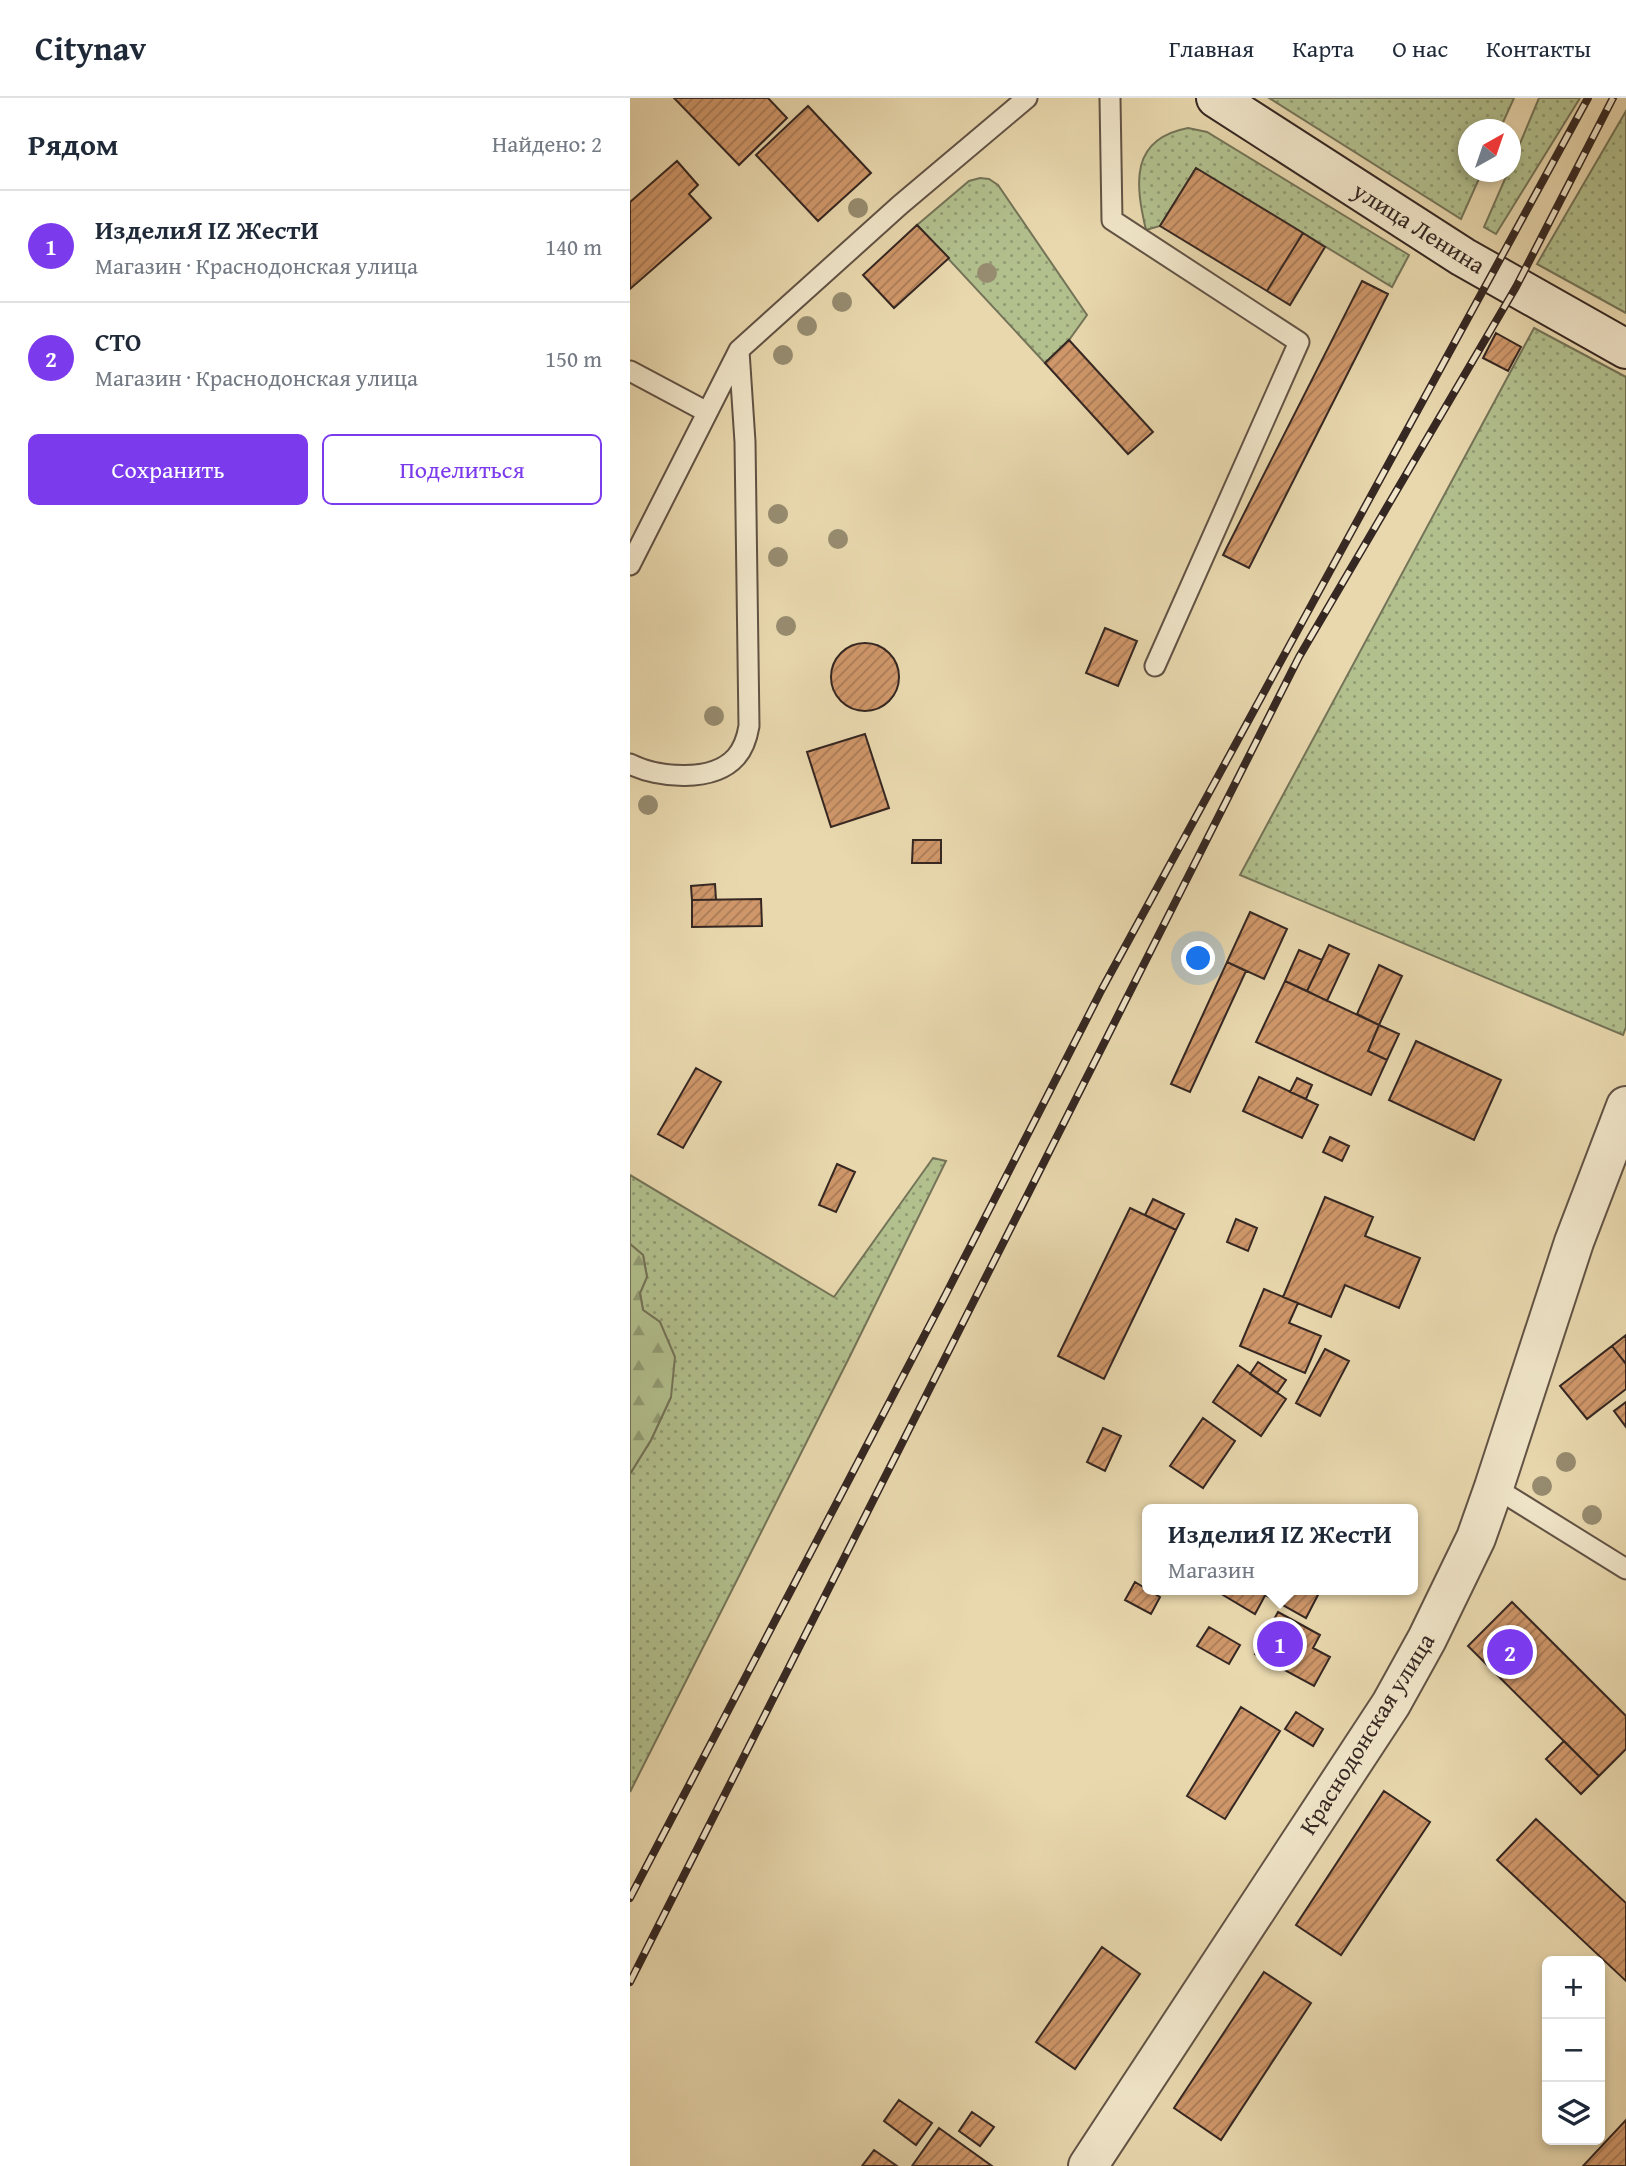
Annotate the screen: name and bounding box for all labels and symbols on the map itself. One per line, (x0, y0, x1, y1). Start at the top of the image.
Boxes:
north arrow (1458, 119, 1521, 182)
street label: улица Ленина (1345, 172, 1493, 282)
your location (1181, 941, 1215, 975)
pin: 1 (1257, 1618, 1303, 1670)
street label: Краснодонская улица (1290, 1626, 1443, 1841)
pin: 2 (1487, 1626, 1533, 1678)

